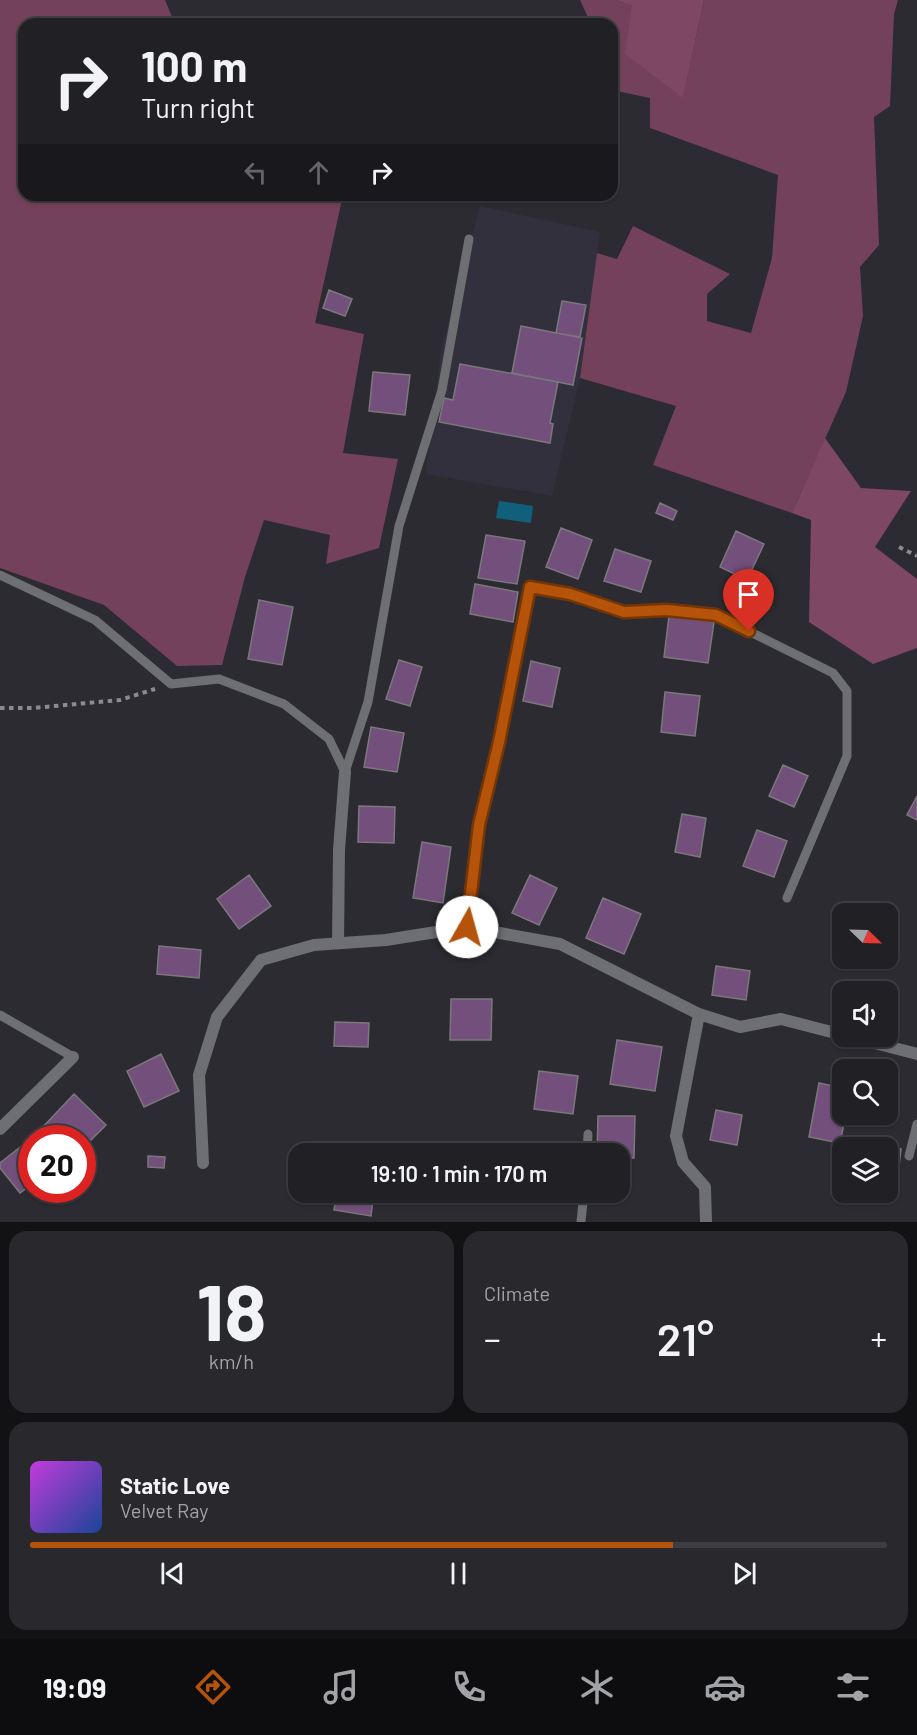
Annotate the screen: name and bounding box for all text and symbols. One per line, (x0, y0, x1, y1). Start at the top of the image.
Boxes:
text: 100 m (141, 40, 247, 90)
icon: right (42, 42, 120, 120)
text: Turn right (141, 91, 255, 123)
icon: left (239, 156, 272, 189)
icon: ahead (302, 156, 335, 189)
icon: right (365, 156, 398, 189)
pin (723, 569, 774, 631)
icon: arrive (732, 578, 765, 611)
position arrow (435, 895, 499, 959)
north arrow (832, 903, 898, 969)
map controls (832, 903, 898, 1203)
button: sound (832, 981, 898, 1047)
button: search (832, 1059, 898, 1125)
speed limit sign: 20 (18, 1125, 96, 1203)
button: layers (832, 1137, 898, 1203)
text: 19:10 · 1 min · 170 m (371, 1160, 547, 1186)
text: 18 (197, 1263, 266, 1357)
text: Climate (484, 1281, 550, 1305)
text: 21° (657, 1311, 714, 1365)
text: − (484, 1318, 501, 1358)
text: + (870, 1318, 887, 1358)
text: km/h (209, 1349, 254, 1373)
text: Static Love (120, 1472, 230, 1498)
text: Velvet Ray (120, 1498, 209, 1522)
icon: previous (156, 1557, 189, 1590)
icon: pause (442, 1557, 475, 1590)
icon: next (728, 1557, 761, 1590)
icon: directions (192, 1666, 234, 1708)
icon: music (320, 1666, 362, 1708)
icon: phone (448, 1666, 490, 1708)
icon: climate (576, 1666, 618, 1708)
icon: car (704, 1666, 746, 1708)
icon: filters (832, 1666, 874, 1708)
text: 19:09 (43, 1671, 106, 1703)

